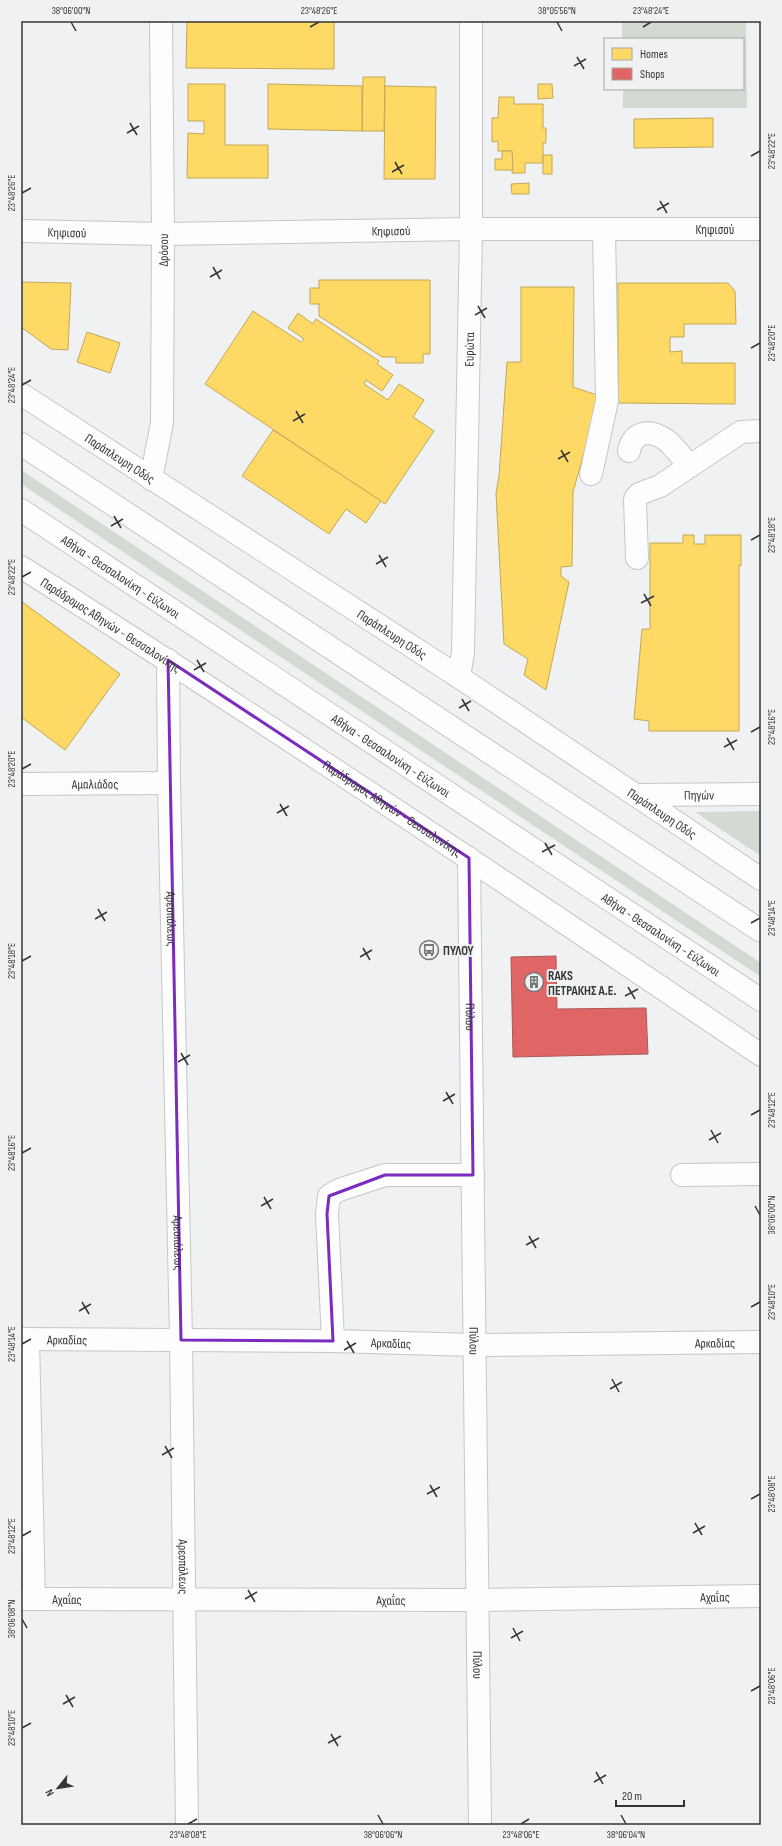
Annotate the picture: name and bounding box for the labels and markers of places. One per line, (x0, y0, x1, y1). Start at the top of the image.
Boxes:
bus stop icon: ΠΥΛΟΥ (418, 939, 440, 961)
place label: ΠΥΛΟΥ (443, 943, 474, 959)
place label: RAKS ΠΕΤΡΑΚΗΣ Α.Ε. (548, 968, 616, 999)
building icon: RAKS ΠΕΤΡΑΚΗΣ Α.Ε. (523, 971, 545, 993)

